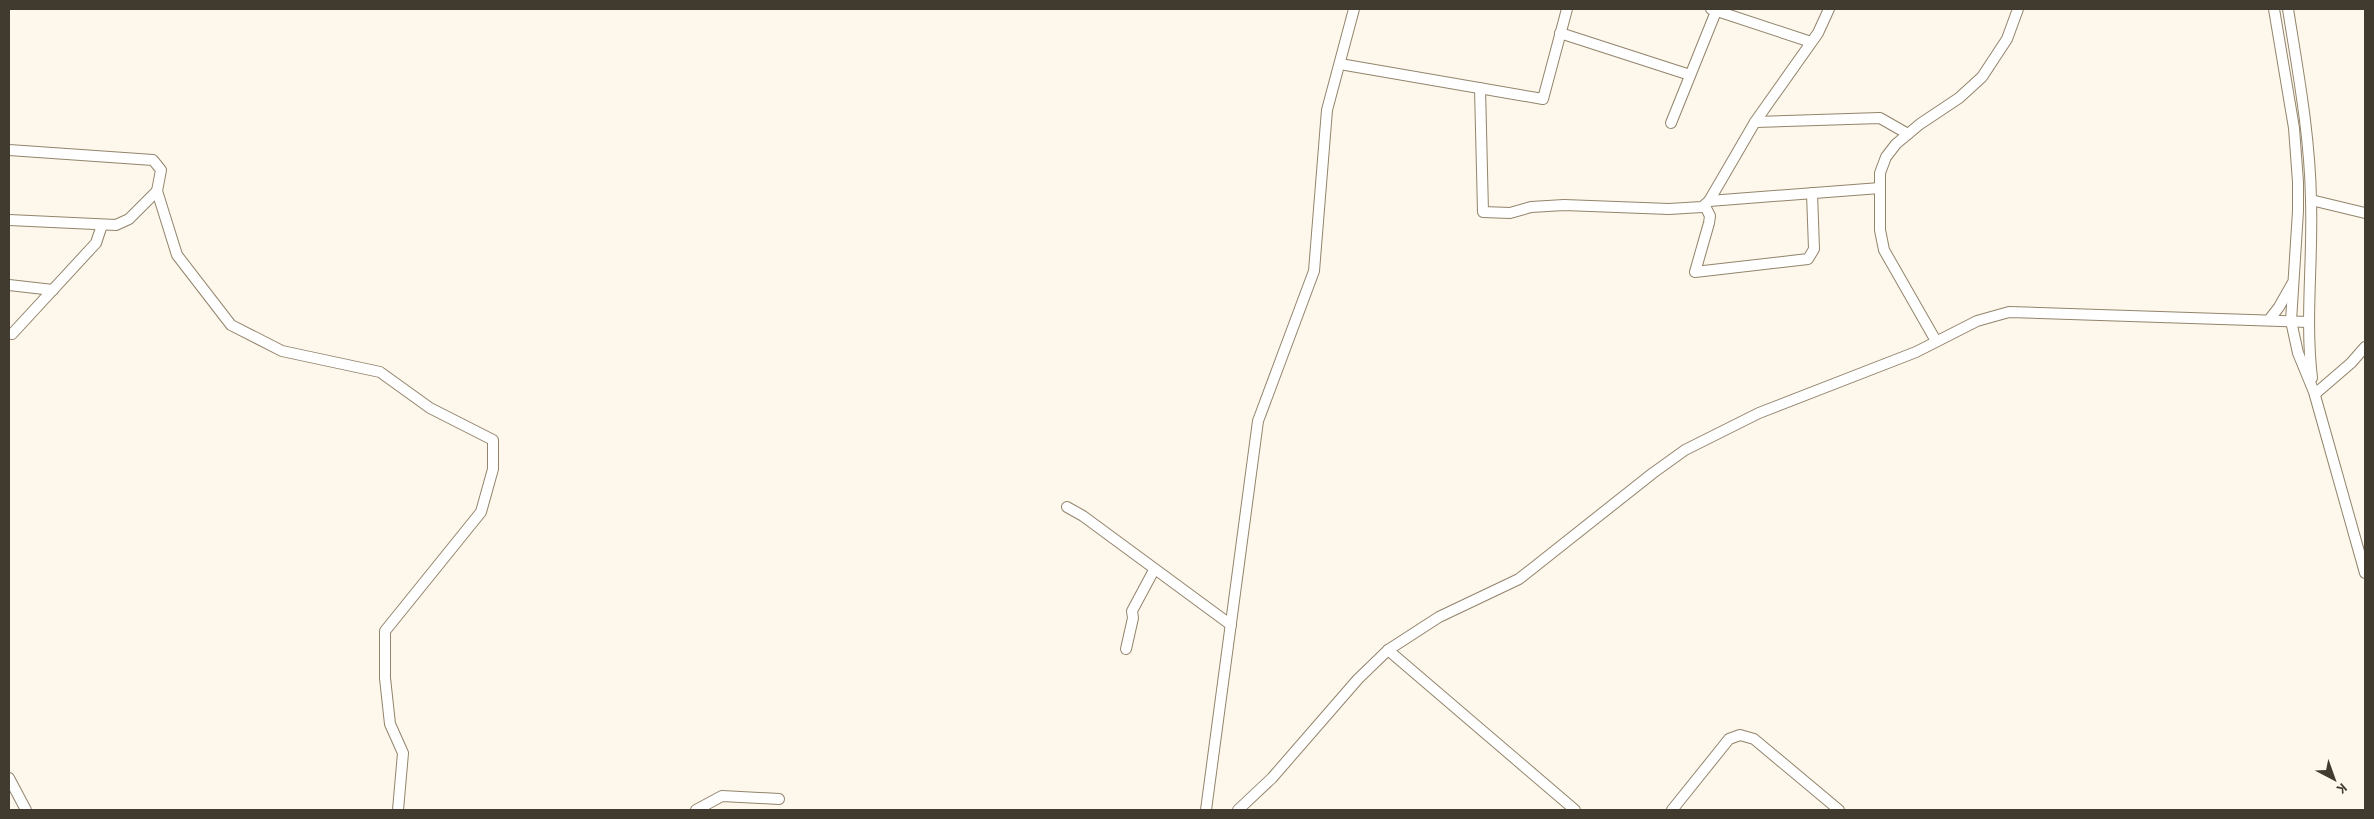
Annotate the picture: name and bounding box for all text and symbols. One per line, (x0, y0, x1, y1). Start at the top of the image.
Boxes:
north arrow (2309, 754, 2359, 804)
text: K (2334, 780, 2350, 797)

